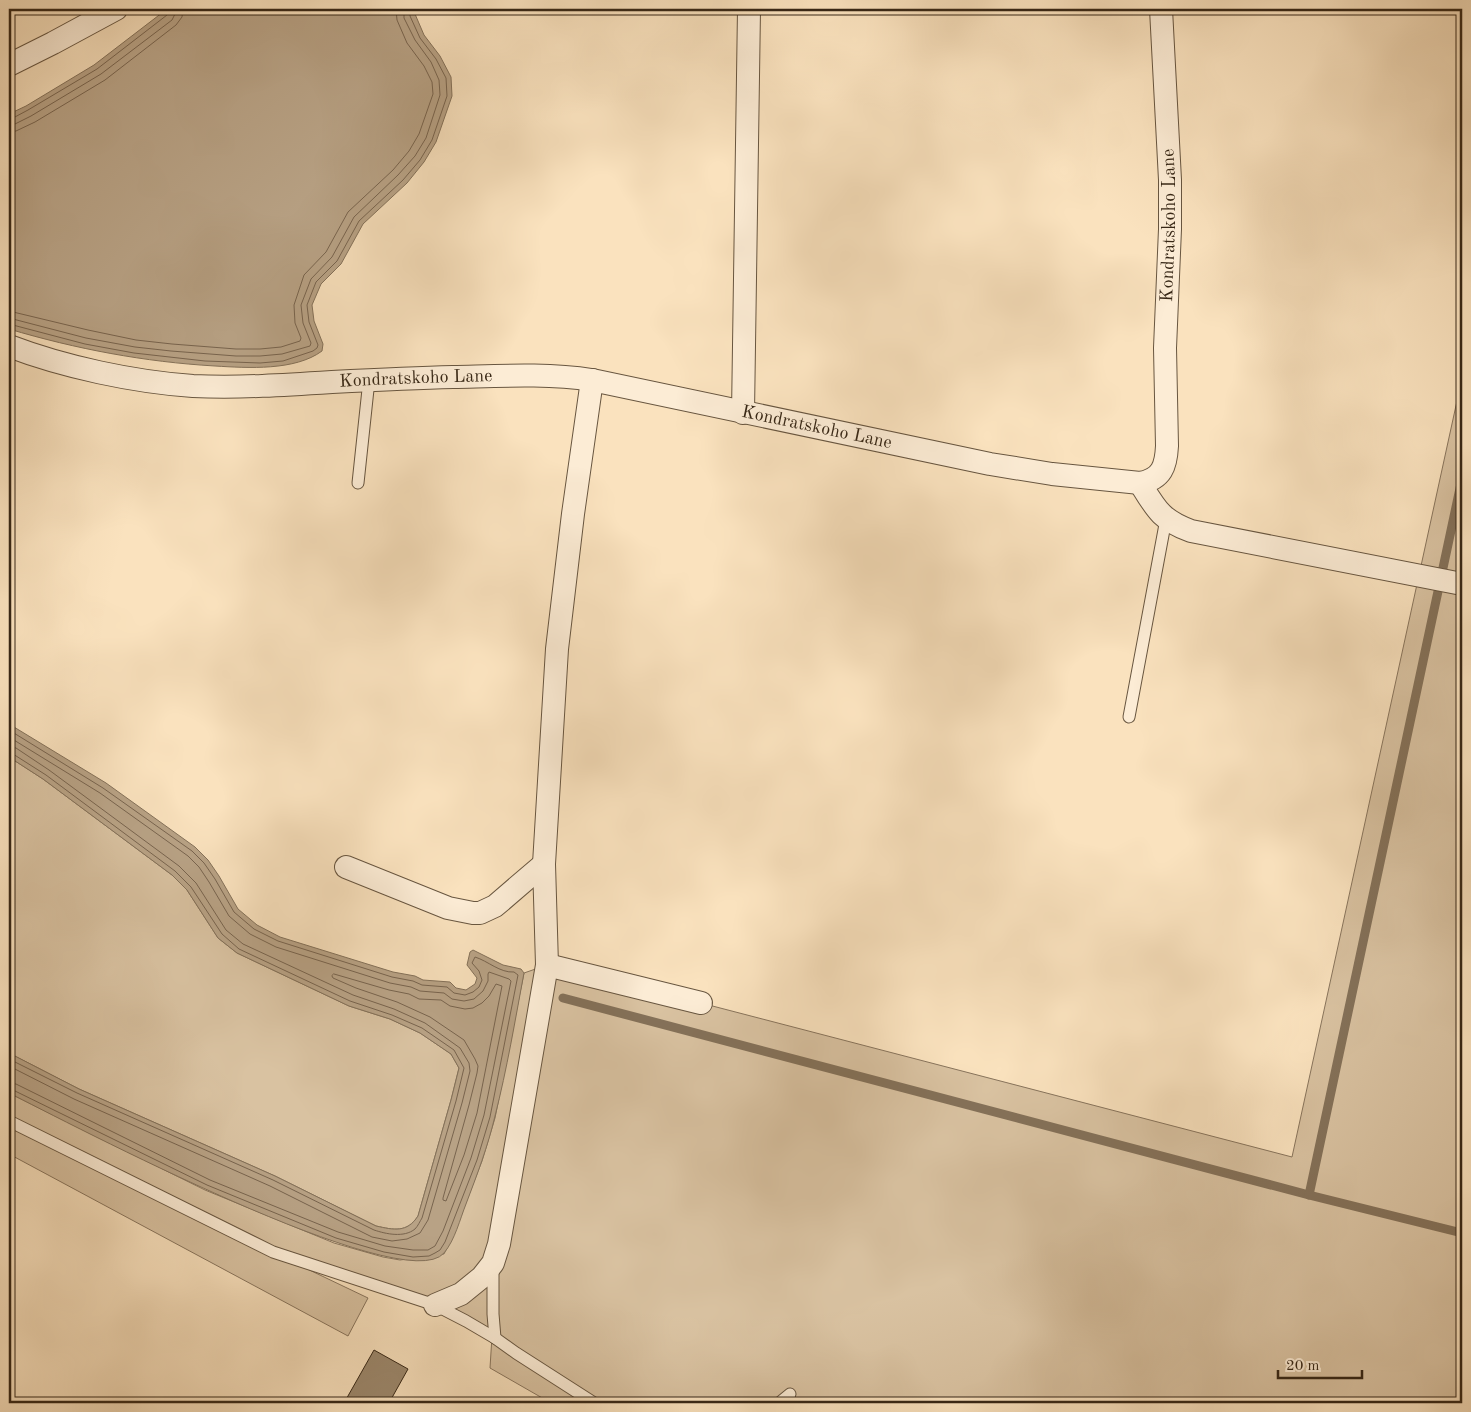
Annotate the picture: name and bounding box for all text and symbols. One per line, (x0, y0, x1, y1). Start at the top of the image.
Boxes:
street label: Kondratskoho Lane (1158, 148, 1179, 302)
street label: Kondratskoho Lane (339, 367, 493, 391)
street label: Kondratskoho Lane (740, 403, 893, 452)
scale bar (1278, 1347, 1362, 1379)
text: 20 m (1286, 1359, 1320, 1374)

